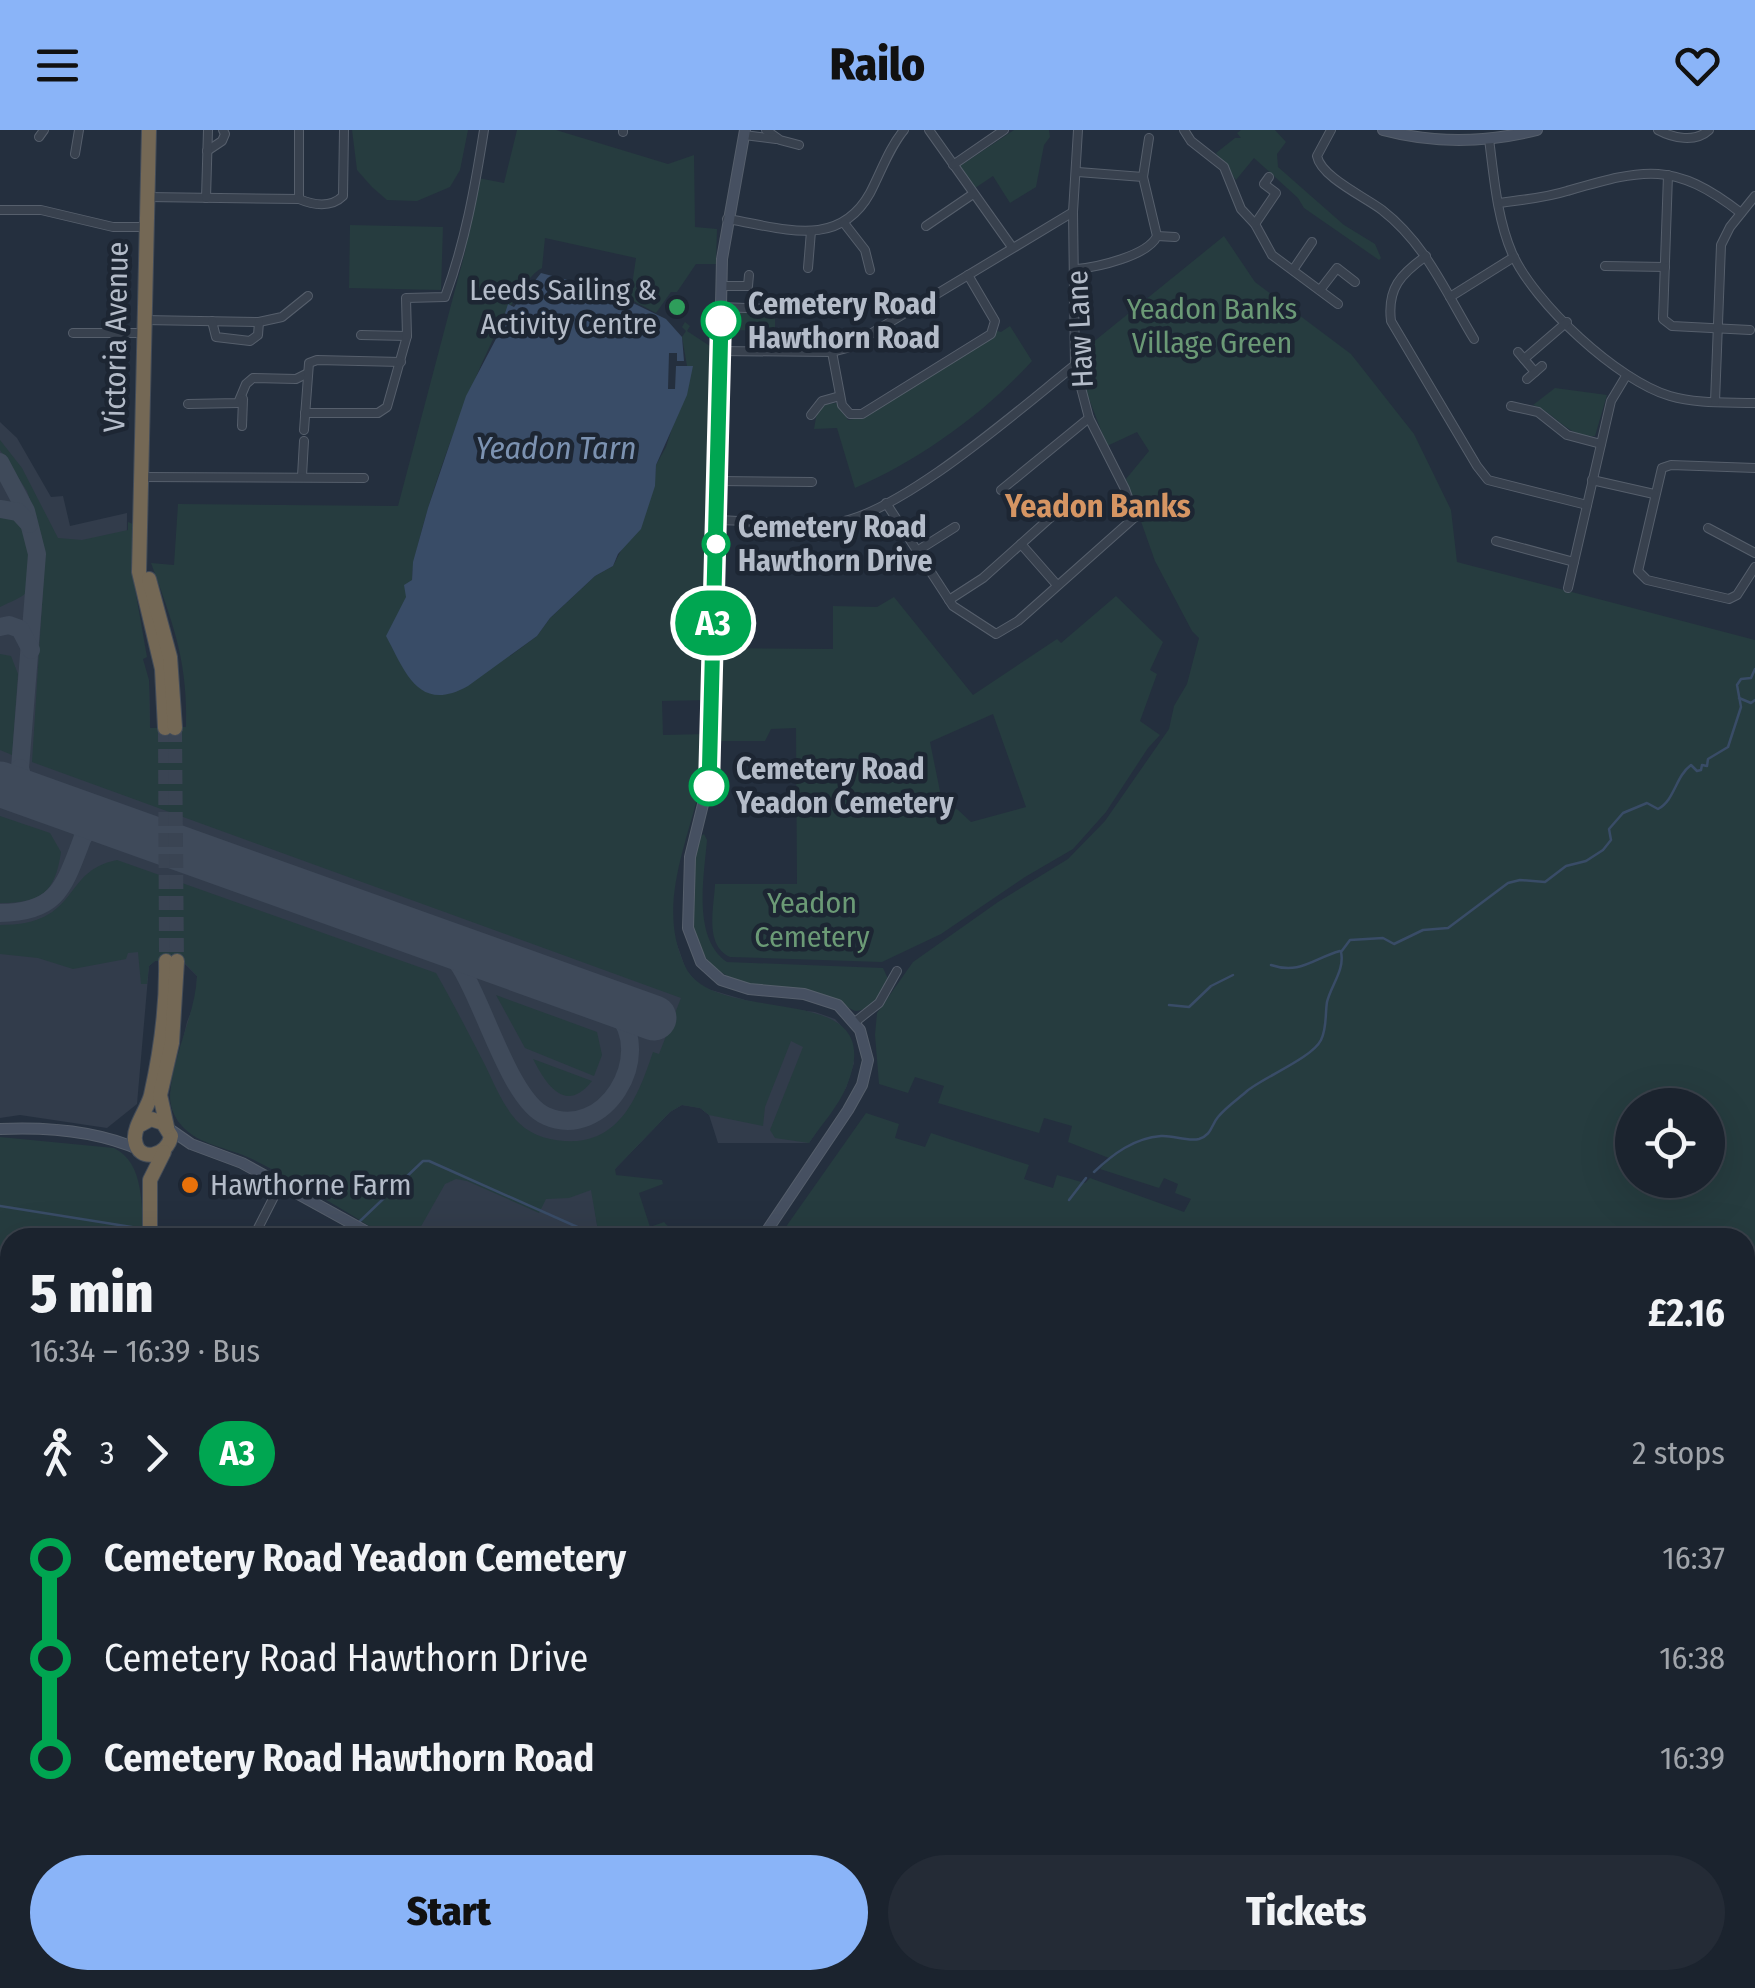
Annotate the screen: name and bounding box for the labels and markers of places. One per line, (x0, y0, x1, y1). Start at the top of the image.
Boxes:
place label: Leeds Sailing & Activity Centre (469, 272, 657, 342)
place label: Cemetery Road Hawthorn Road (748, 286, 940, 356)
marker: Leeds Sailing & Activity Centre (666, 296, 688, 318)
marker: Cemetery Road Hawthorn Road (702, 302, 740, 340)
place label: Cemetery Road Hawthorn Drive (738, 509, 932, 579)
marker: Cemetery Road Hawthorn Drive (703, 531, 729, 557)
place label: Cemetery Road Yeadon Cemetery (735, 751, 954, 821)
marker: Cemetery Road Yeadon Cemetery (690, 767, 728, 805)
place label: Hawthorne Farm (210, 1167, 412, 1203)
marker: Hawthorne Farm (179, 1174, 201, 1196)

